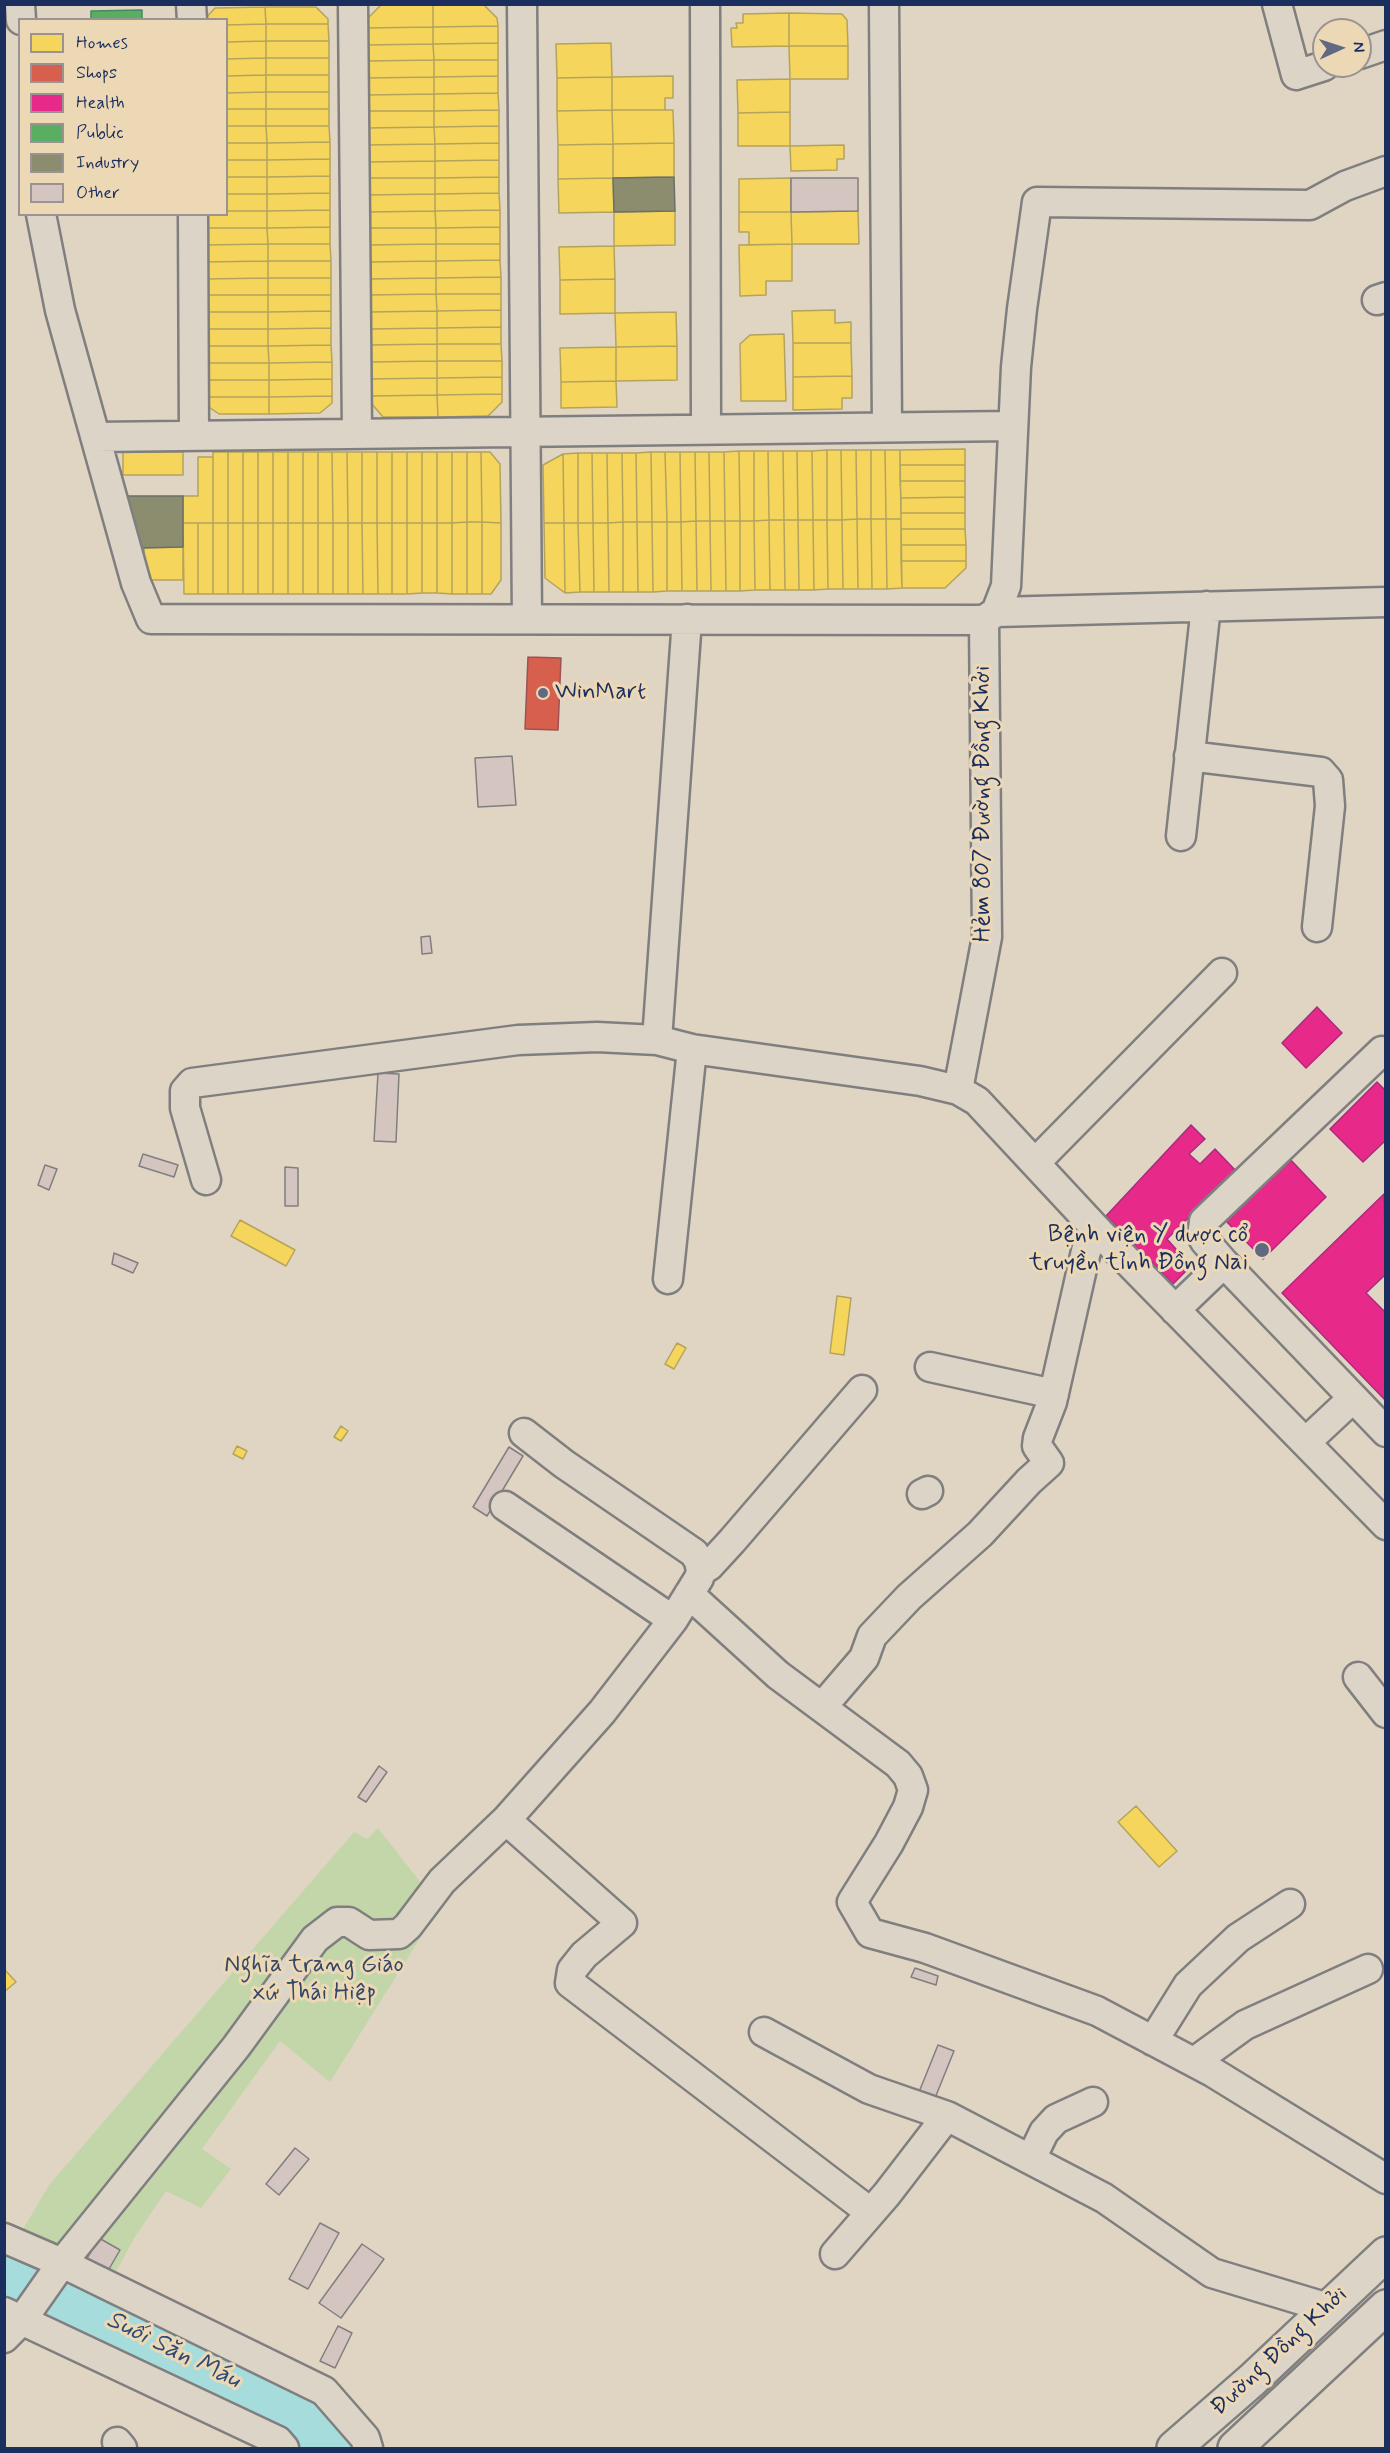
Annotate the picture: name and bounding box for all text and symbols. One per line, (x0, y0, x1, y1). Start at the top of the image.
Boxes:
legend (18, 18, 228, 216)
north arrow (1312, 18, 1372, 78)
text: Homes (76, 31, 128, 55)
text: N (1348, 41, 1369, 53)
text: Shops (76, 61, 117, 85)
text: Health (76, 91, 125, 115)
text: Public (76, 121, 124, 145)
text: Industry (76, 151, 139, 175)
text: Other (76, 181, 120, 205)
street label: Hẻm 807 Đường Đồng Khởi (970, 666, 998, 942)
place label: WinMart (555, 679, 646, 707)
marker: WinMart (536, 686, 550, 700)
place label: Bệnh viện Y dược cổ truyền tỉnh Đồng Nai (1029, 1222, 1248, 1278)
marker: Bệnh viện Y dược cổ truyền tỉnh Đồng Nai (1253, 1241, 1271, 1259)
park label: Nghĩa trang Giáo xứ Thái Hiệp (224, 1952, 404, 2008)
street label: Đường Đồng Khởi (1206, 2281, 1354, 2423)
water label: Suối Săn Máu (101, 2305, 245, 2397)

